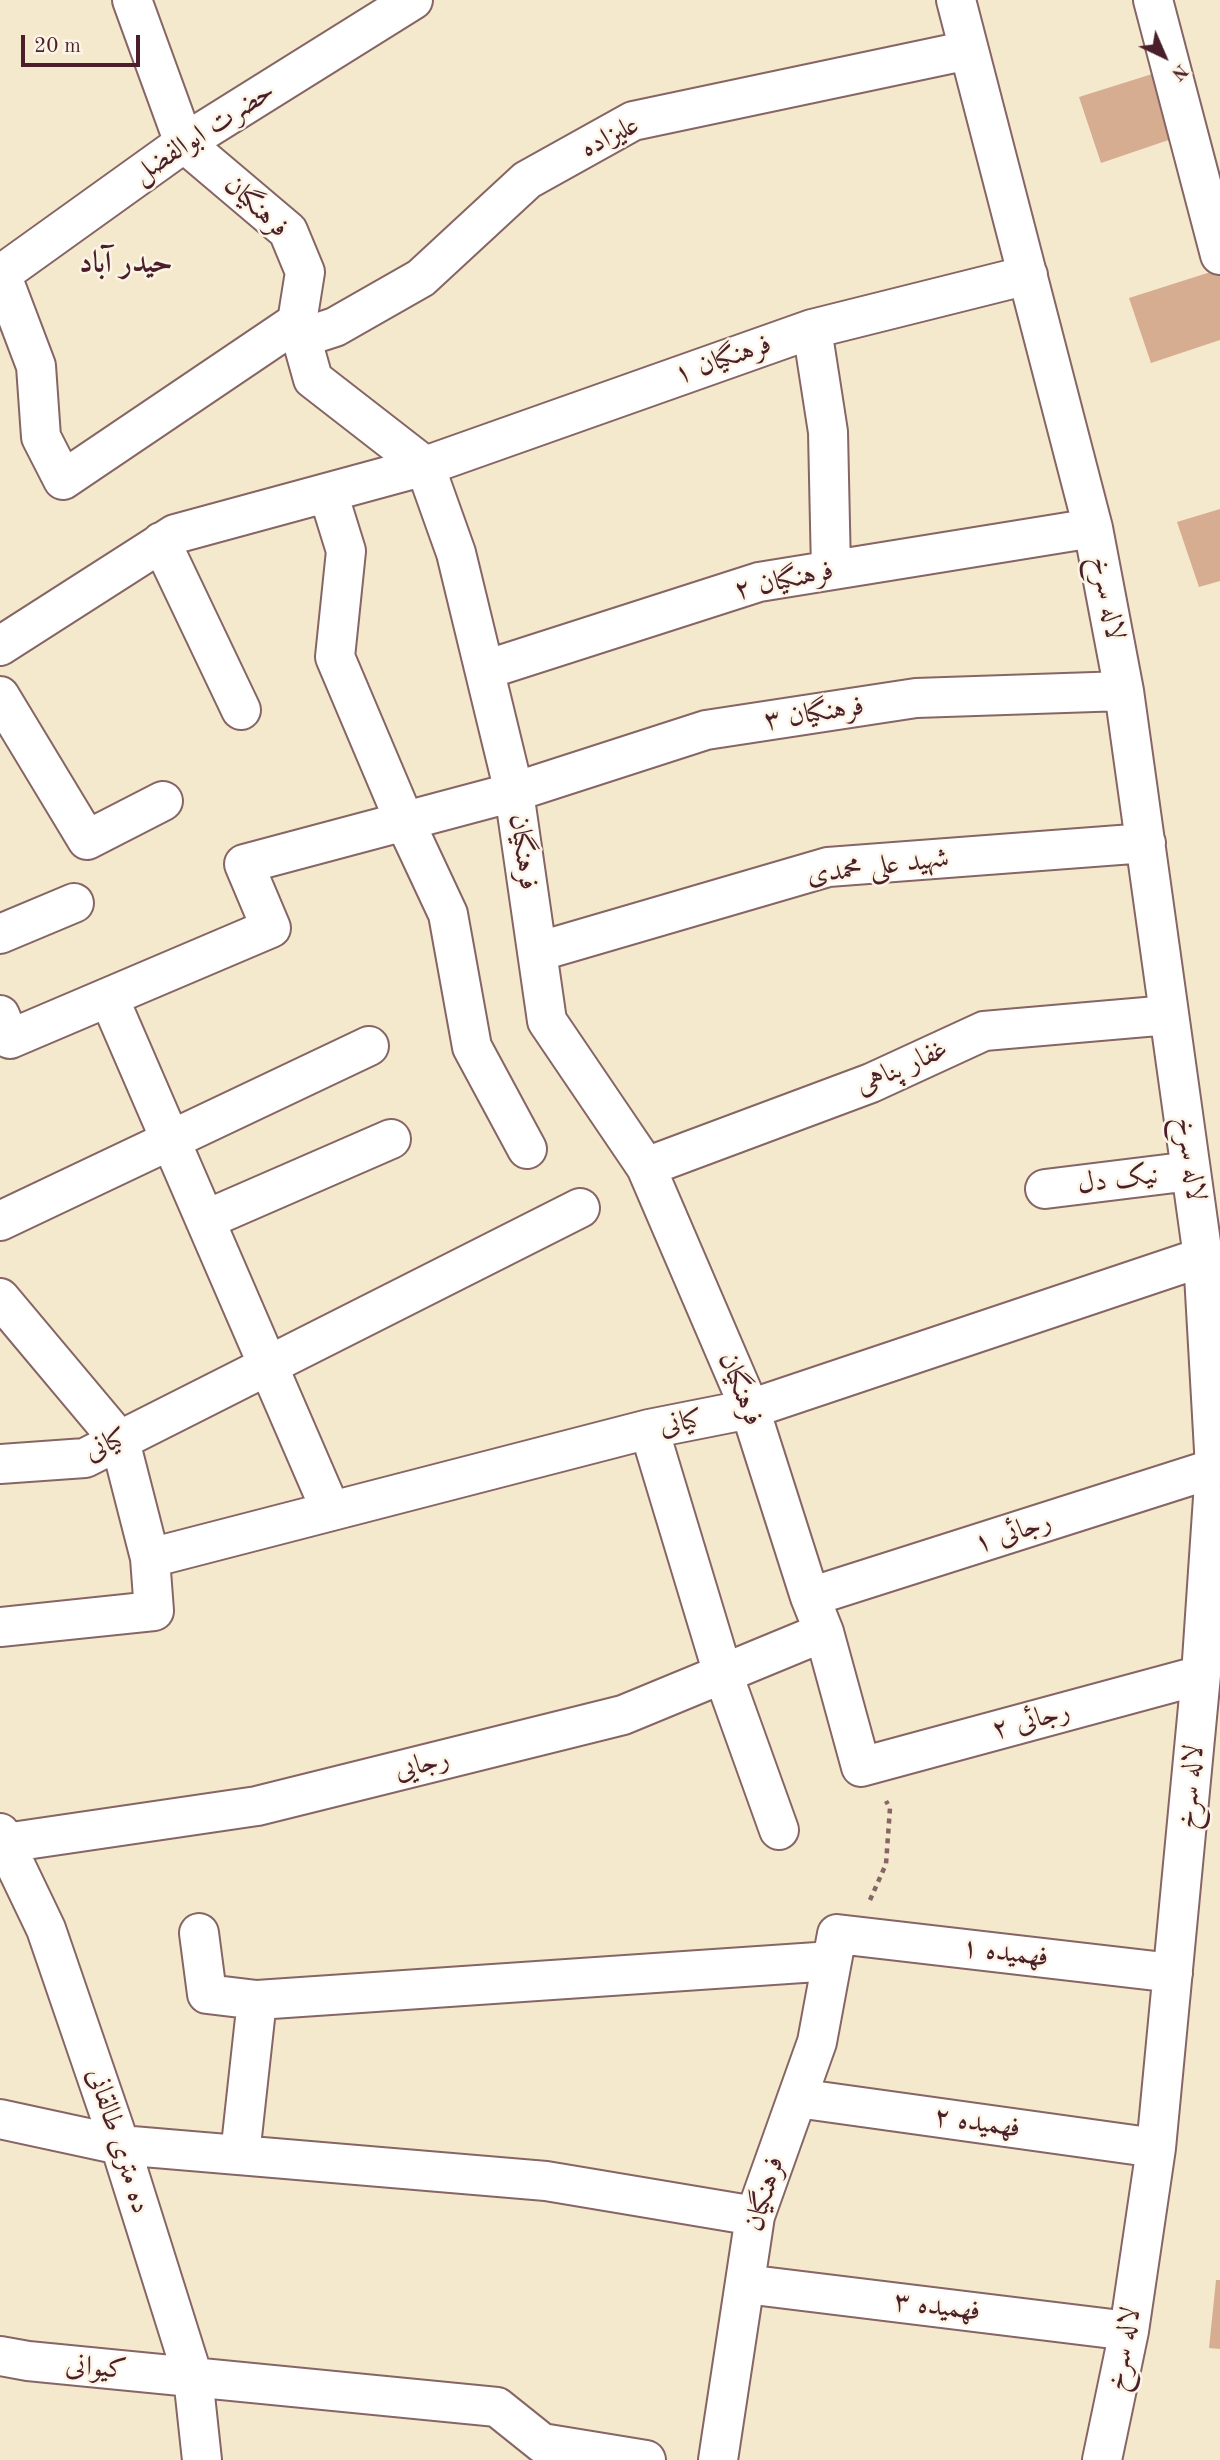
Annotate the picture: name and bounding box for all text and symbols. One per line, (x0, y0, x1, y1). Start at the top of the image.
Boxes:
scale bar (24, 21, 144, 65)
north arrow (1129, 21, 1199, 91)
text: 20 m (34, 36, 81, 57)
text: N (1167, 60, 1191, 83)
street label: حضرت ابوالفضل (127, 75, 281, 191)
street label: علیزاده (575, 109, 645, 165)
street label: فرهنگیان (217, 169, 295, 245)
district label: حیدر آباد (79, 246, 173, 282)
street label: فرهنگیان ۱ (670, 328, 776, 392)
street label: لاله سرخ (1082, 553, 1132, 643)
street label: فرهنگیان ۲ (731, 554, 837, 608)
street label: فرهنگیان ۳ (762, 690, 866, 738)
street label: فرهنگیان (501, 812, 545, 892)
street label: شهید علی محمدی (805, 842, 951, 892)
street label: غفار پناهی (851, 1033, 953, 1103)
street label: لاله سرخ (1167, 1115, 1213, 1203)
street label: نیک دل (1076, 1158, 1160, 1202)
street label: فرهنگیان (710, 1347, 770, 1431)
street label: کیانی (657, 1402, 705, 1444)
street label: کیانی (80, 1421, 132, 1469)
street label: رجائی ۱ (970, 1505, 1056, 1561)
street label: رجائی ۲ (988, 1695, 1074, 1747)
street label: رجایی (391, 1742, 453, 1788)
street label: لاله سرخ (1171, 1743, 1211, 1831)
street label: فهمیده ۱ (960, 1931, 1050, 1975)
street label: ده متری طالقانی (79, 2064, 157, 2218)
street label: فهمیده ۲ (932, 2100, 1022, 2146)
street label: فرهنگیان (738, 2153, 792, 2235)
street label: فهمیده ۳ (892, 2285, 982, 2329)
street label: لاله سرخ (1099, 2304, 1149, 2394)
street label: کیوانی (64, 2349, 128, 2387)

